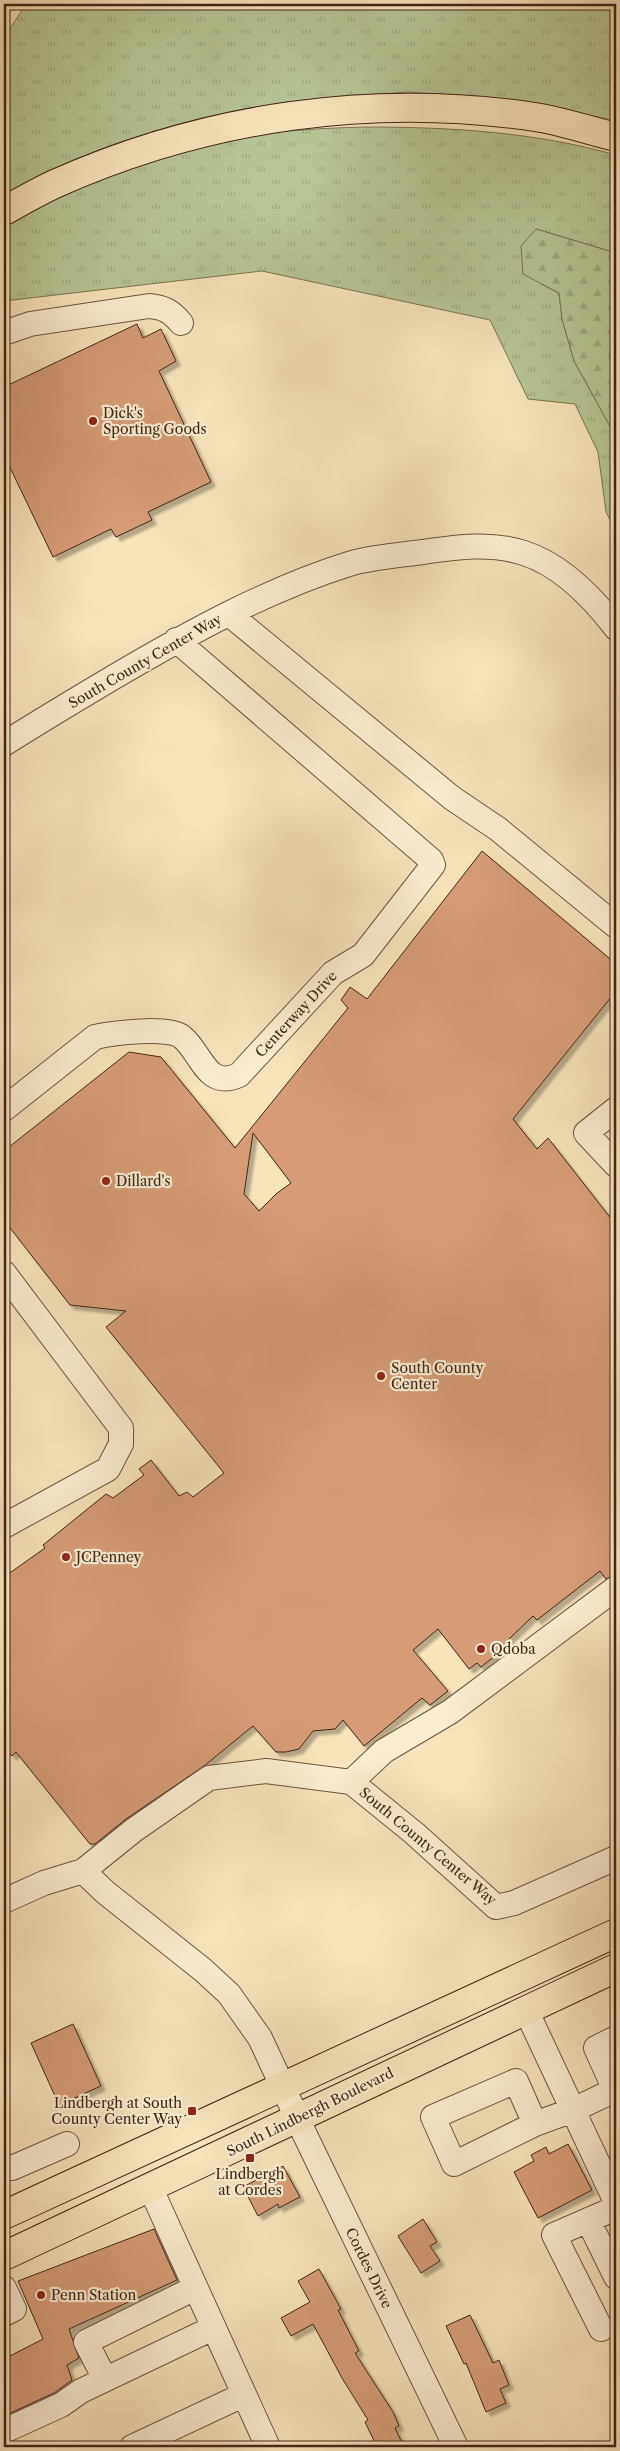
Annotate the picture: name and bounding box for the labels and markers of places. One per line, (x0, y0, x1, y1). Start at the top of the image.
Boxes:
place label: Dick's Sporting Goods (103, 404, 207, 438)
marker: Dick's Sporting Goods (87, 415, 99, 427)
place label: Dillard's (116, 1172, 171, 1190)
marker: Dillard's (100, 1175, 112, 1187)
place label: South County Center (391, 1359, 484, 1393)
marker: South County Center (375, 1370, 387, 1382)
place label: JCPenney (74, 1548, 142, 1566)
marker: JCPenney (60, 1551, 72, 1563)
place label: Qdoba (491, 1640, 536, 1658)
marker: Qdoba (475, 1643, 487, 1655)
place label: Lindbergh at South County Center Way (51, 2094, 182, 2128)
marker: Lindbergh at South County Center Way (186, 2105, 198, 2117)
marker: Lindbergh at Cordes (244, 2152, 256, 2164)
place label: Lindbergh at Cordes (216, 2165, 285, 2199)
place label: Penn Station (51, 2286, 136, 2304)
marker: Penn Station (35, 2289, 47, 2301)

